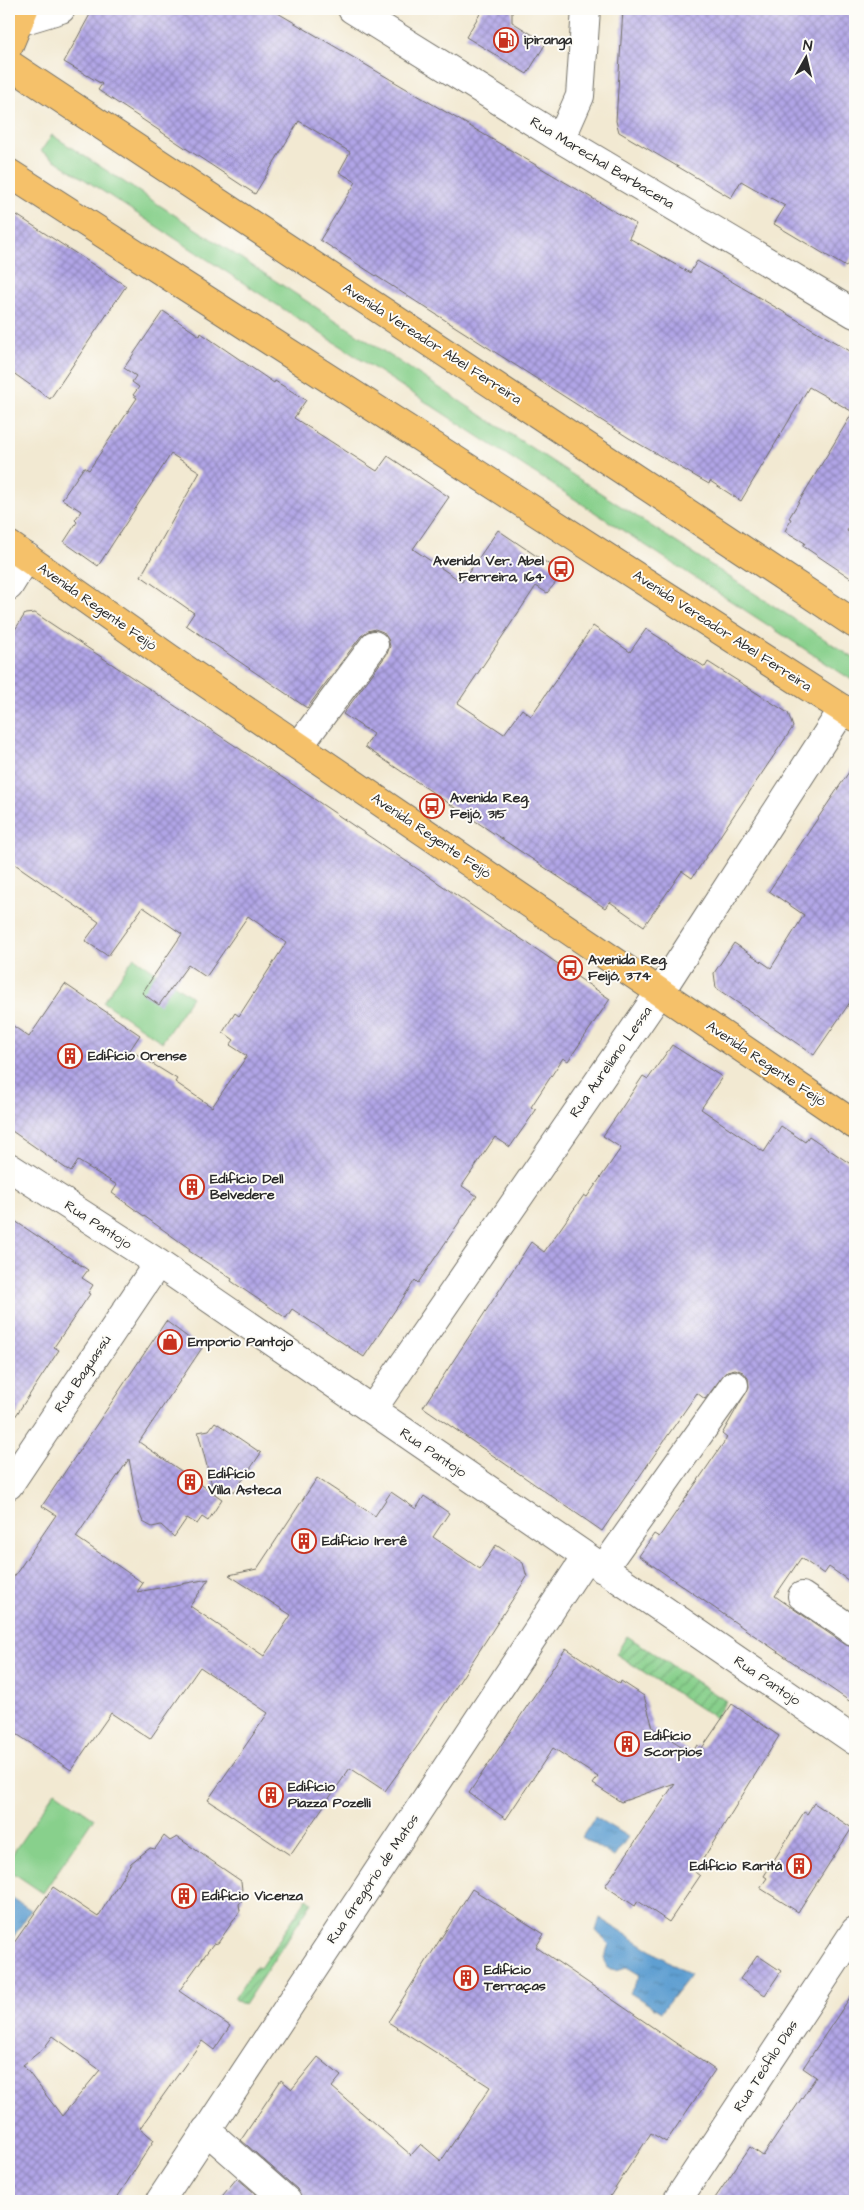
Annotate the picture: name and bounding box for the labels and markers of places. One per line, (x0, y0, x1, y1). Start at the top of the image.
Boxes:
fuel station icon: ipiranga (493, 27, 519, 53)
place label: ipiranga (524, 30, 573, 51)
place label: Avenida Ver. Abel Ferreira, 164 (433, 551, 545, 587)
bus stop icon: Avenida Ver. Abel Ferreira, 164 (548, 556, 574, 582)
place label: Avenida Reg. Feijó, 315 (450, 788, 530, 824)
bus stop icon: Avenida Reg. Feijó, 315 (419, 793, 445, 819)
place label: Avenida Reg. Feijó, 374 (588, 950, 668, 986)
bus stop icon: Avenida Reg. Feijó, 374 (557, 955, 583, 981)
building icon: Edifício Orense (57, 1043, 83, 1069)
place label: Edifício Orense (88, 1046, 187, 1066)
place label: Edifício Dell Belvedere (210, 1169, 284, 1205)
building icon: Edifício Dell Belvedere (179, 1174, 205, 1200)
shop icon: Emporio Pantojo (157, 1329, 183, 1355)
place label: Emporio Pantojo (188, 1332, 293, 1352)
place label: Edifício Villa Asteca (207, 1464, 282, 1500)
building icon: Edifício Villa Asteca (177, 1469, 203, 1495)
building icon: Edifício Irerê (291, 1528, 317, 1554)
place label: Edifício Irerê (322, 1531, 408, 1551)
place label: Edifício Scorpios (643, 1726, 702, 1762)
building icon: Edifício Scorpios (614, 1731, 640, 1757)
place label: Edifício Piazza Pozelli (288, 1777, 371, 1813)
building icon: Edifício Piazza Pozelli (258, 1782, 284, 1808)
building icon: Edifício Raritá (786, 1853, 812, 1879)
place label: Edifício Raritá (690, 1856, 783, 1876)
building icon: Edifício Vicenza (171, 1883, 197, 1909)
place label: Edifício Vicenza (202, 1886, 304, 1906)
place label: Edifício Terraças (483, 1960, 546, 1996)
building icon: Edifício Terraças (453, 1965, 479, 1991)

